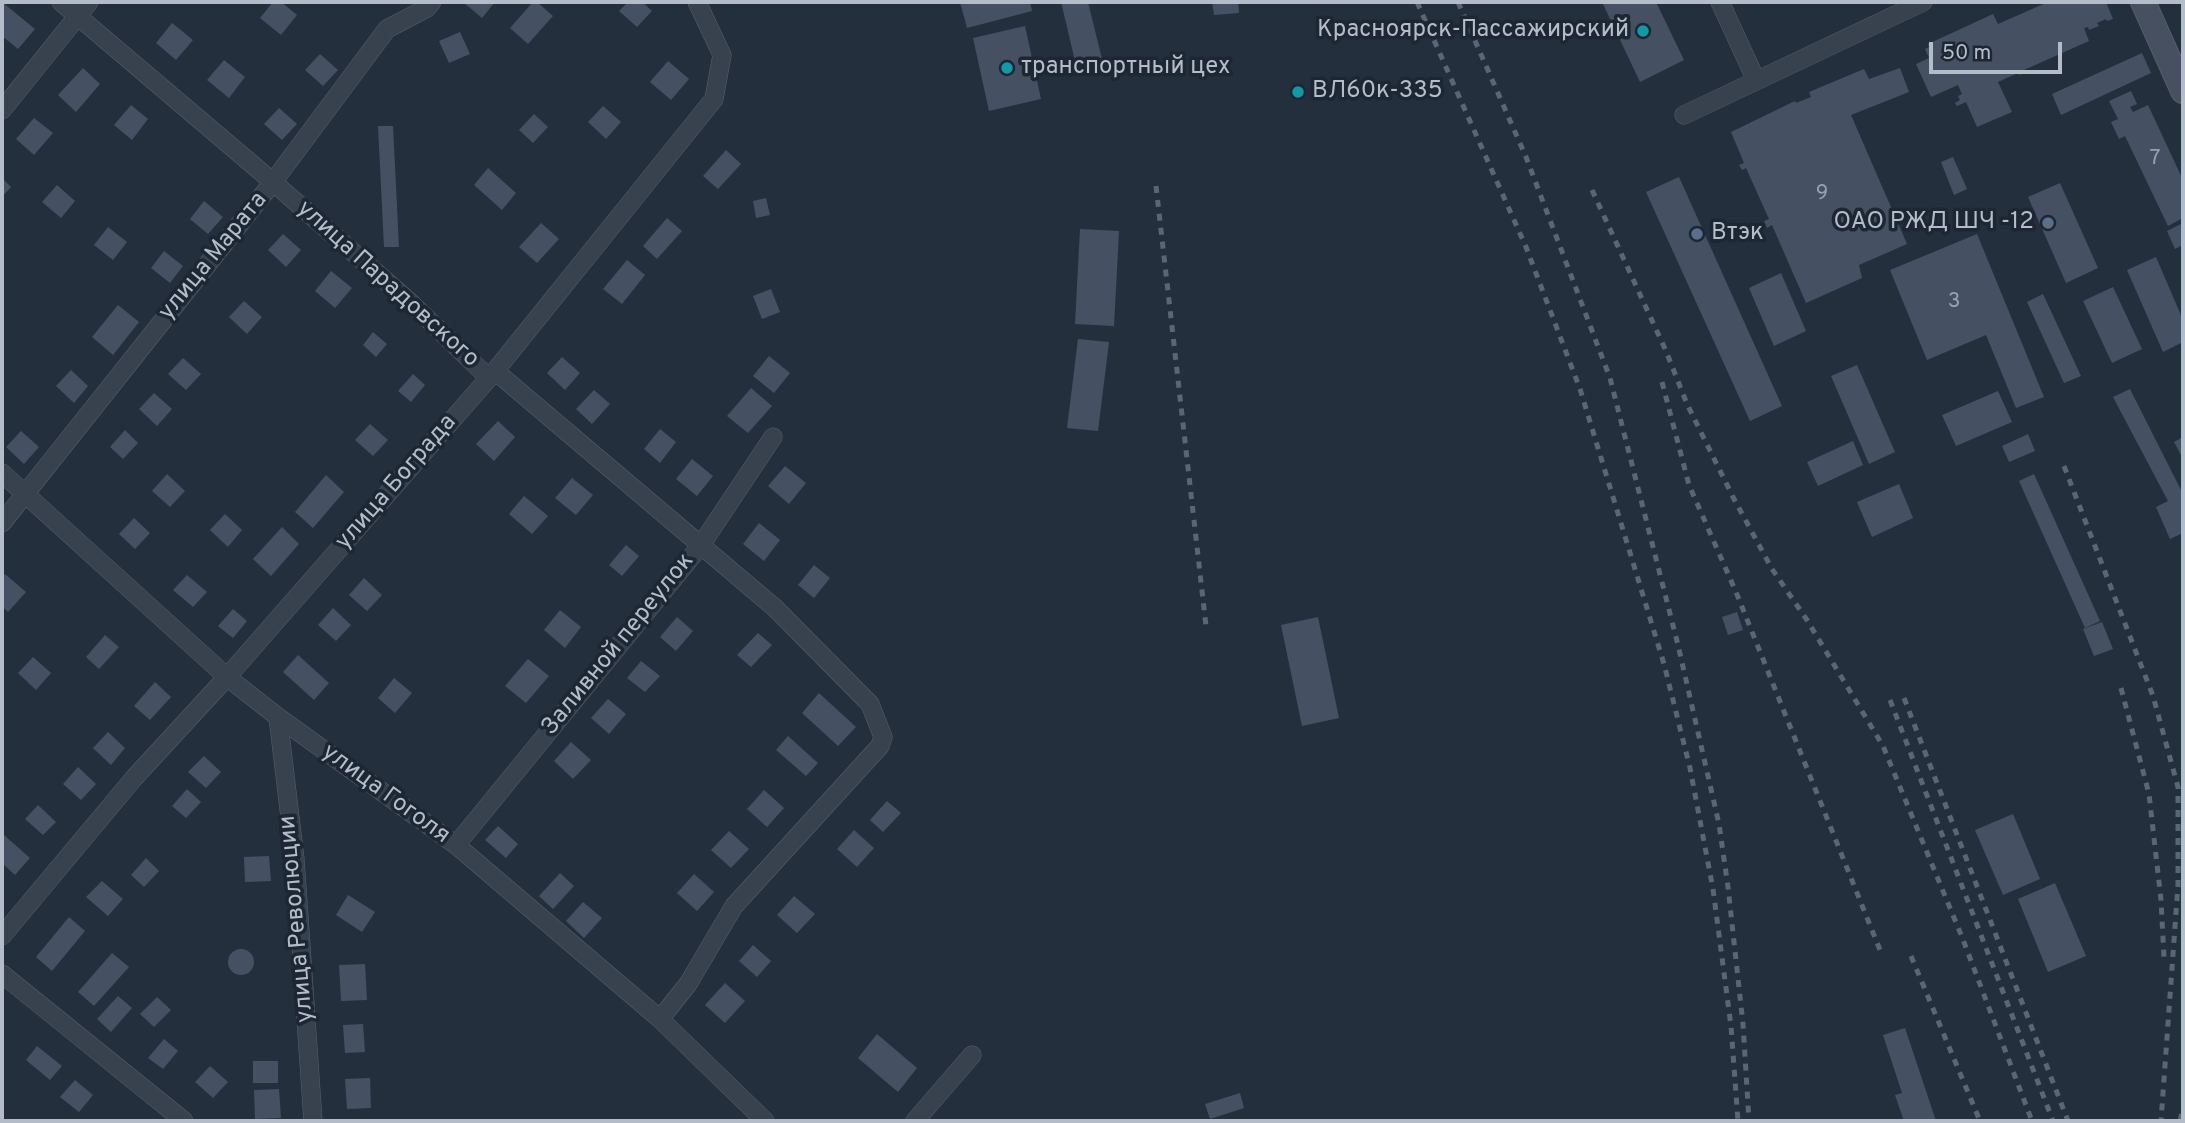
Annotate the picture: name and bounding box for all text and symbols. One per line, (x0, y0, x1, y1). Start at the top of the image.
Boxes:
place label: Красноярск-Пассажирский (1317, 17, 1629, 45)
marker: Красноярск-Пассажирский (1635, 23, 1651, 39)
scale bar (1933, 28, 2066, 72)
text: 50 m (1942, 40, 1991, 67)
place label: транспортный цех (1021, 54, 1230, 82)
marker: транспортный цех (999, 60, 1015, 76)
place label: ВЛ60к-335 (1312, 78, 1443, 106)
marker: ВЛ60к-335 (1290, 84, 1306, 100)
house number: 7 (2150, 147, 2160, 173)
house number: 9 (1816, 182, 1828, 208)
street label: улица Марата (154, 187, 274, 327)
street label: улица Парадовского (290, 195, 484, 375)
place label: ОАО РЖД ШЧ -12 (1834, 209, 2034, 237)
marker: ОАО РЖД ШЧ -12 (2040, 215, 2056, 231)
place label: Втэк (1711, 220, 1764, 248)
marker: Втэк (1689, 226, 1705, 242)
house number: 3 (1948, 290, 1960, 316)
street label: улица Бограда (330, 409, 464, 557)
street label: Заливной переулок (537, 548, 701, 742)
street label: улица Гоголя (315, 739, 455, 851)
street label: улица Революции (275, 814, 321, 1024)

